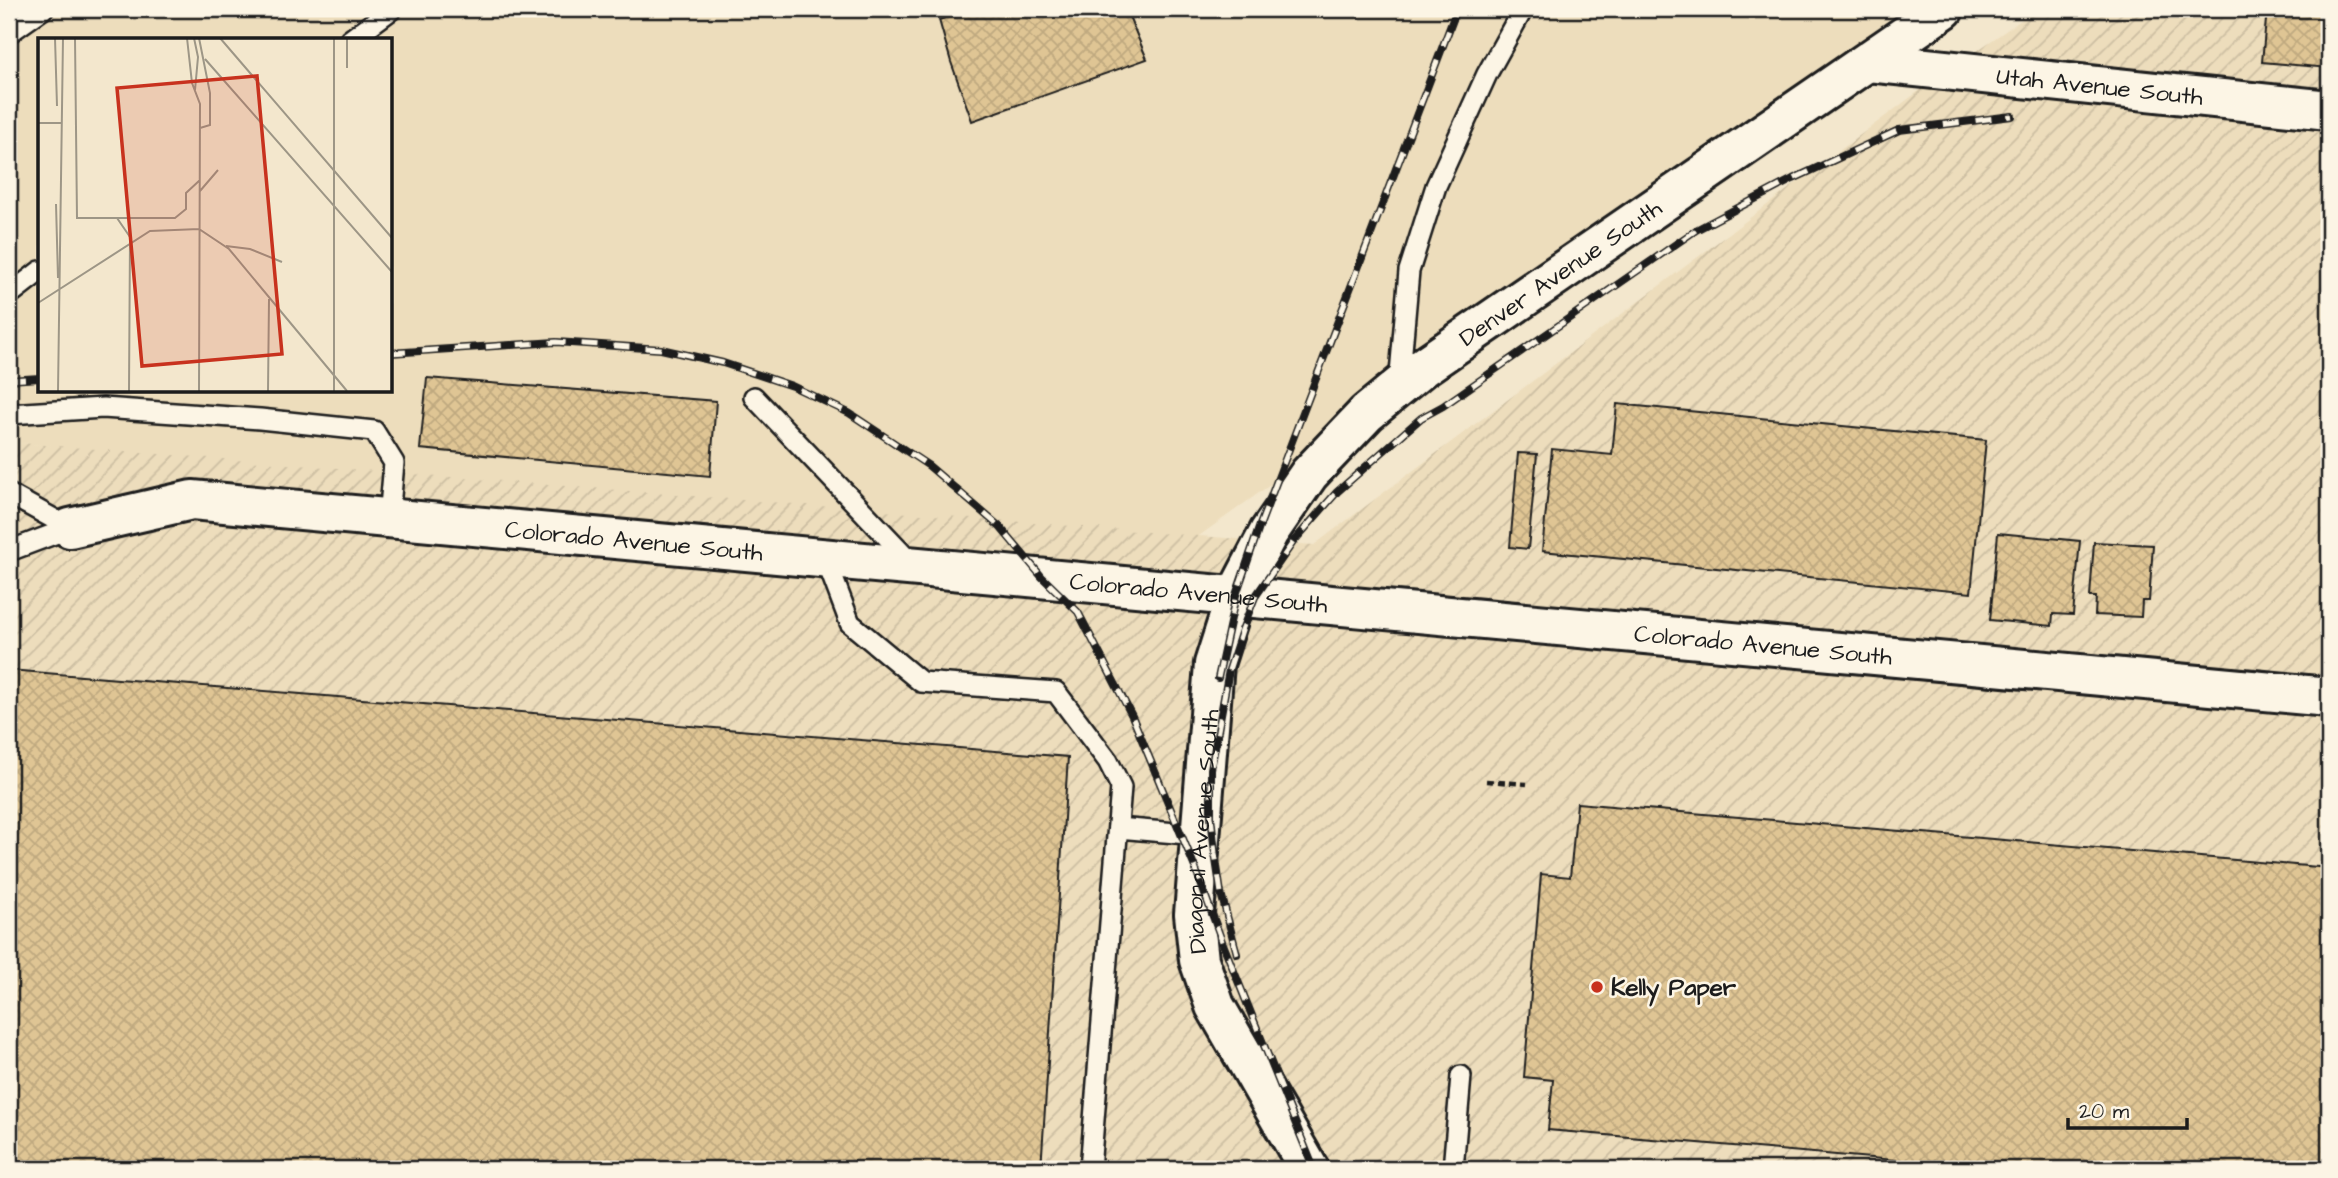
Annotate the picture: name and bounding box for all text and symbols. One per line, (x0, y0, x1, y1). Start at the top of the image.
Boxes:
inset map (38, 38, 392, 392)
street label: Utah Avenue South (1995, 59, 2205, 115)
street label: Denver Avenue South (1453, 192, 1669, 355)
street label: Colorado Avenue South (503, 513, 764, 571)
street label: Colorado Avenue South (1068, 565, 1329, 623)
street label: Colorado Avenue South (1633, 617, 1894, 675)
street label: Diagonal Avenue South (1178, 708, 1228, 955)
place label: Kelly Paper (1611, 971, 1737, 1007)
marker: Kelly Paper (1589, 979, 1605, 995)
scale bar (2068, 1087, 2188, 1131)
text: 20 m (2079, 1097, 2130, 1126)

